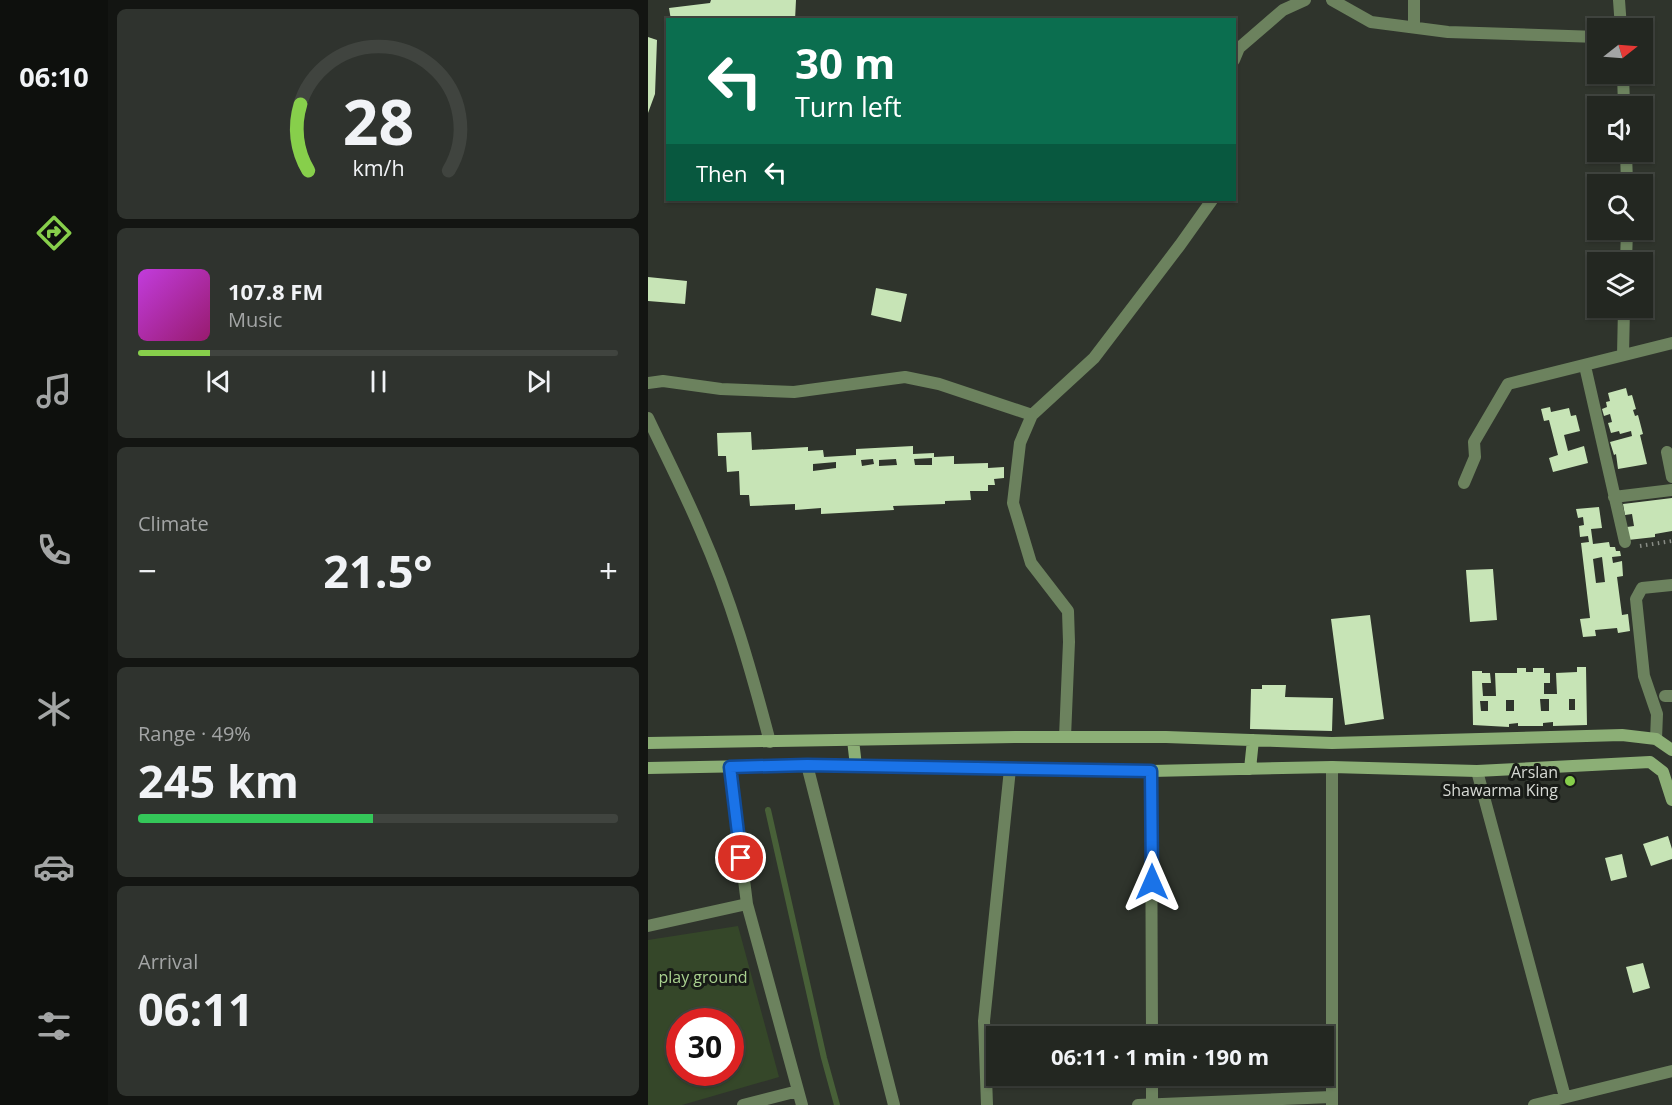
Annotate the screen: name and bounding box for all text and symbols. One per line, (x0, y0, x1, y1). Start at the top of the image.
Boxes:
north arrow (1587, 18, 1653, 84)
map controls (1587, 18, 1653, 318)
text: 30 m (795, 34, 895, 91)
icon: left (696, 42, 774, 120)
text: 06:10 (19, 58, 89, 95)
text: 28 (342, 78, 414, 163)
text: Turn left (795, 88, 902, 125)
button: sound (1587, 96, 1653, 162)
text: km/h (352, 153, 404, 182)
icon: left (759, 156, 792, 189)
text: Then (696, 158, 747, 188)
button: search (1587, 174, 1653, 240)
icon: directions (33, 212, 75, 254)
button: layers (1587, 252, 1653, 318)
text: 107.8 FM (228, 276, 323, 306)
text: Music (228, 306, 282, 333)
icon: previous (202, 365, 235, 398)
icon: pause (362, 365, 395, 398)
icon: next (522, 365, 555, 398)
icon: music (33, 370, 75, 412)
text: Climate (138, 510, 209, 537)
icon: phone (33, 529, 75, 571)
text: 21.5° (323, 540, 433, 601)
text: − (138, 548, 157, 593)
text: + (599, 548, 618, 593)
icon: climate (33, 688, 75, 730)
text: Range · 49% (138, 720, 251, 747)
text: 245 km (138, 750, 299, 811)
place label: Arslan Shawarma King (1443, 761, 1558, 801)
marker: Arslan Shawarma King (1563, 774, 1577, 788)
pin (715, 832, 766, 883)
icon: arrive (724, 841, 757, 874)
icon: car (33, 846, 75, 888)
position arrow (1120, 850, 1184, 914)
text: Arrival (138, 948, 198, 975)
park label: play ground (658, 966, 748, 988)
text: 06:11 (138, 978, 254, 1039)
icon: filters (33, 1005, 75, 1047)
speed limit sign: 30 (666, 1008, 744, 1086)
text: 06:11 · 1 min · 190 m (1051, 1041, 1269, 1071)

